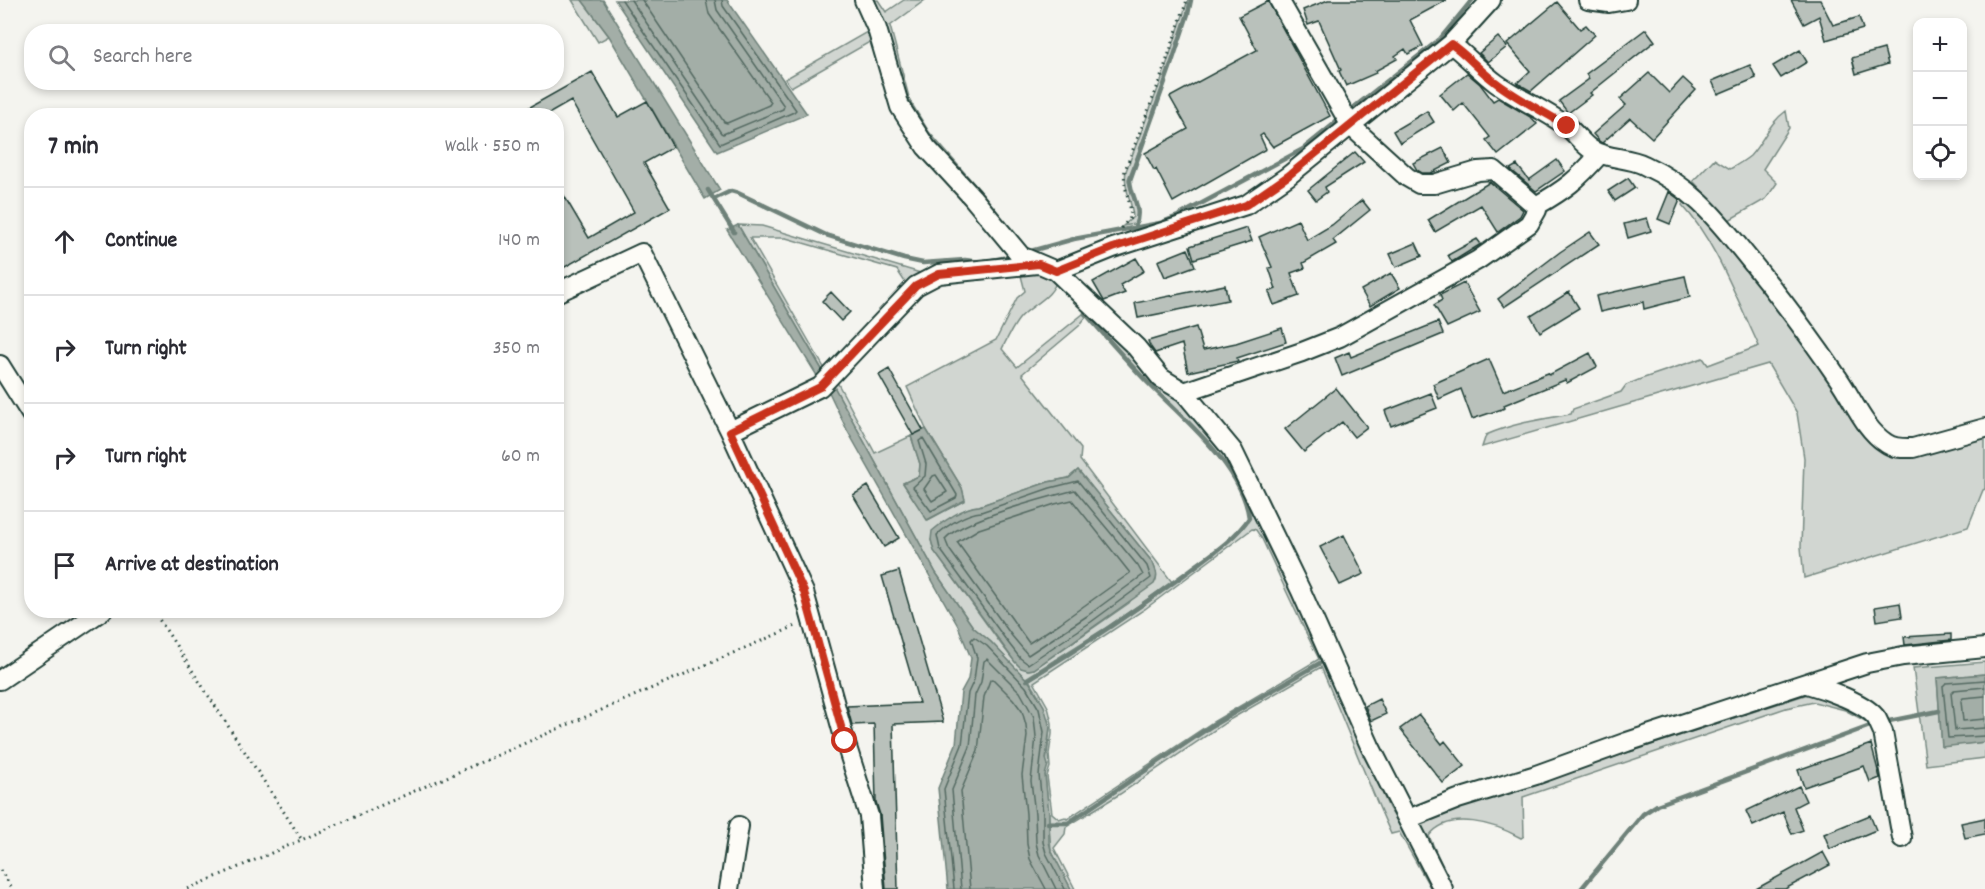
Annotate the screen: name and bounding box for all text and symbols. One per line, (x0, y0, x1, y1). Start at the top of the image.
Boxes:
map controls (1913, 18, 1967, 180)
button: + (1913, 18, 1967, 72)
search box (24, 24, 564, 90)
icon: search (45, 41, 78, 74)
text: Search here (93, 42, 192, 73)
button: − (1913, 72, 1967, 126)
route end (1553, 112, 1579, 138)
button: locate (1913, 126, 1967, 180)
text: 7 min (48, 129, 99, 166)
text: Walk · 550 m (445, 133, 540, 161)
icon: ahead (48, 225, 81, 258)
text: Continue (105, 226, 177, 257)
text: 140 m (498, 227, 540, 255)
icon: right (48, 333, 81, 366)
text: Turn right (105, 334, 187, 365)
text: 350 m (493, 335, 540, 363)
icon: right (48, 441, 81, 474)
text: Turn right (105, 442, 187, 473)
text: 60 m (501, 443, 540, 471)
icon: arrive (48, 549, 81, 582)
text: Arrive at destination (105, 550, 279, 581)
route start (831, 727, 857, 753)

